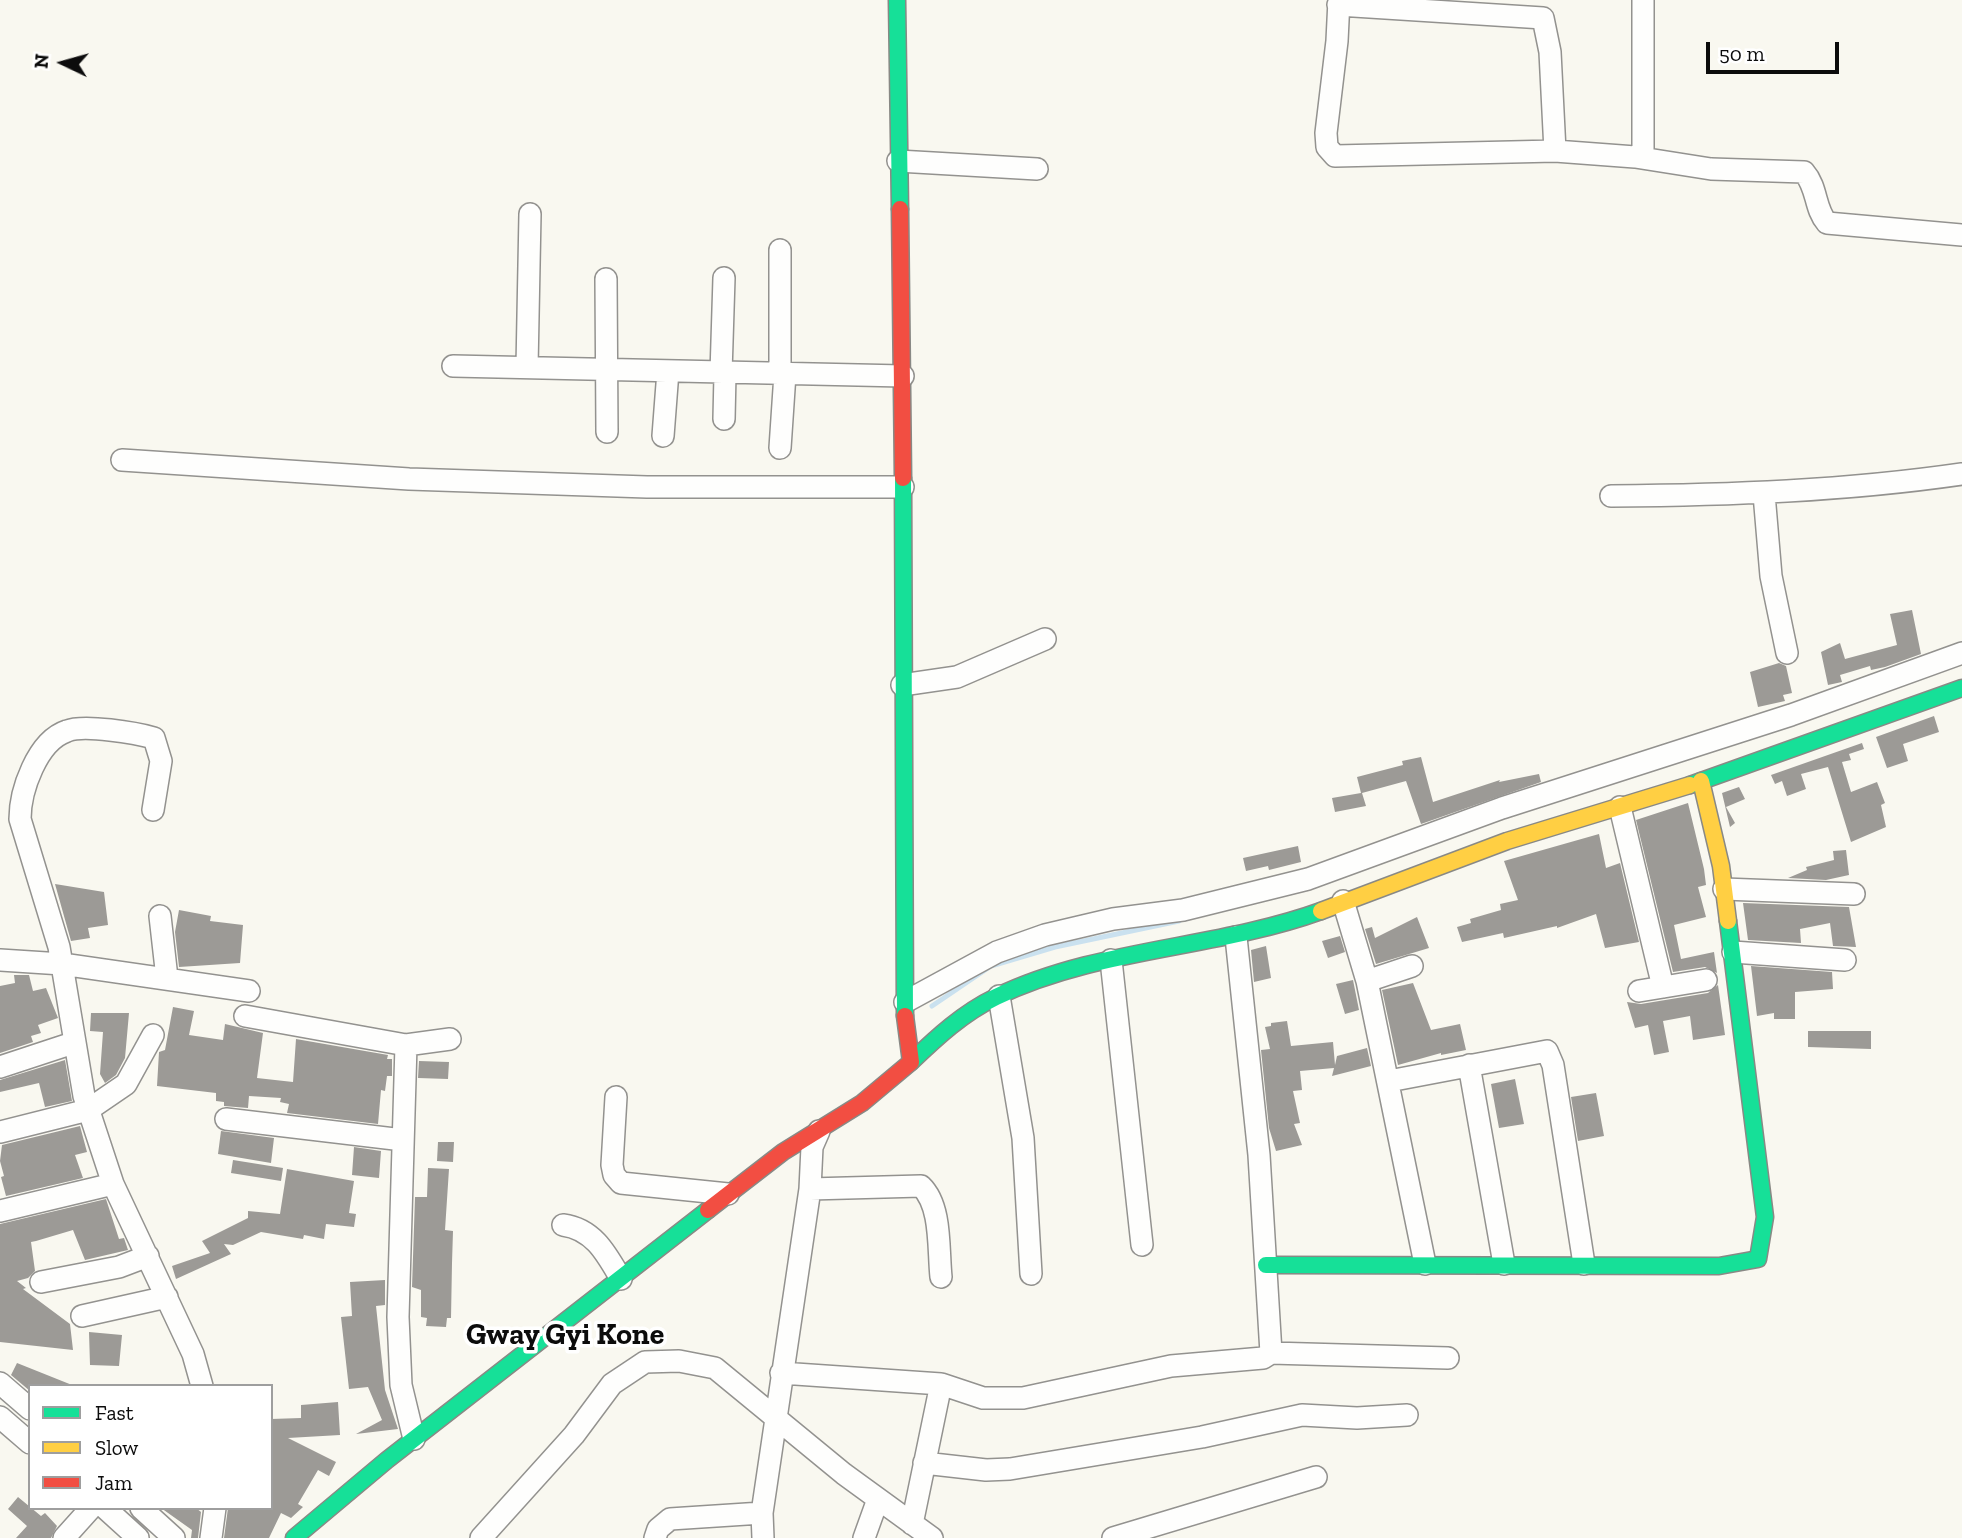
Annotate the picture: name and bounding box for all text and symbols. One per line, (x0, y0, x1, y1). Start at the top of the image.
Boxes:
north arrow (28, 28, 98, 98)
scale bar (1710, 28, 1843, 72)
text: 50 m (1719, 41, 1765, 66)
text: N (29, 53, 54, 69)
district label: Gway Gyi Kone (466, 1317, 664, 1353)
legend (28, 1384, 273, 1510)
text: Fast (95, 1400, 134, 1425)
text: Slow (95, 1435, 138, 1460)
text: Jam (95, 1470, 132, 1495)

